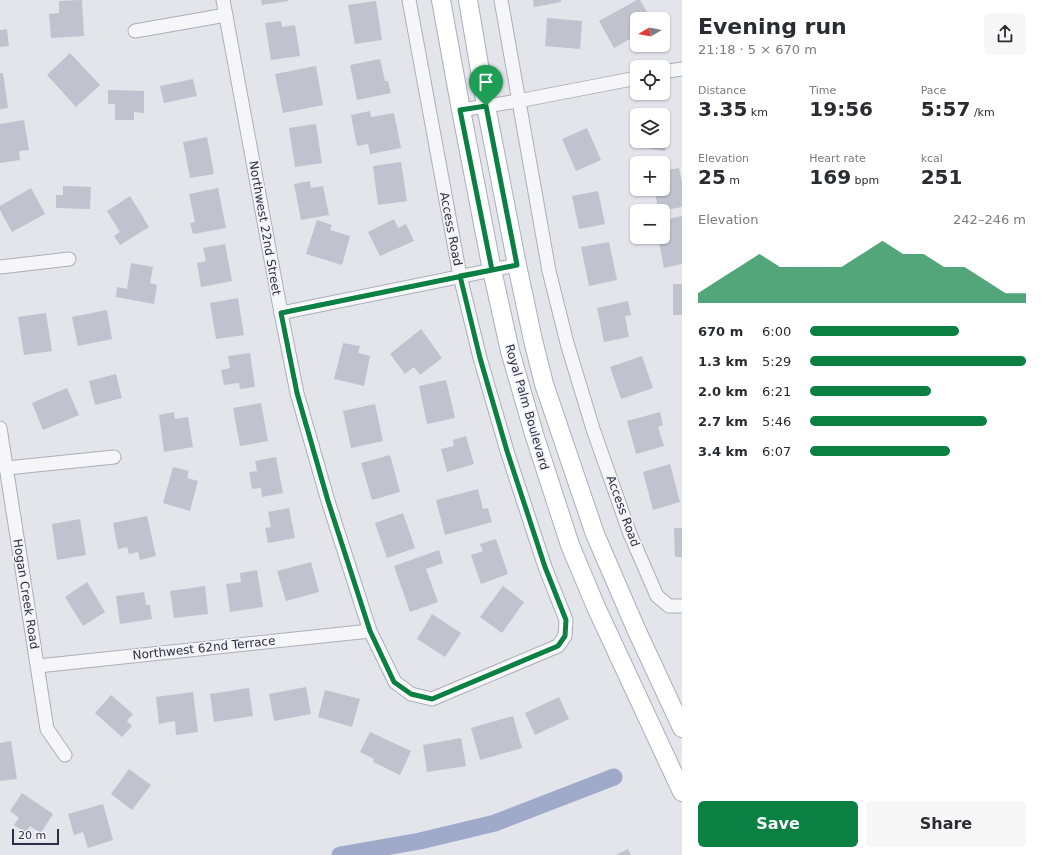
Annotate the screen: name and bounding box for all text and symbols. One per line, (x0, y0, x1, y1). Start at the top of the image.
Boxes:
north arrow (630, 12, 670, 52)
map controls (630, 12, 670, 244)
button: share (984, 13, 1026, 55)
text: Evening run (698, 14, 847, 39)
text: 21:18 · 5 × 670 m (698, 42, 817, 57)
button: locate (630, 60, 670, 100)
pin (469, 65, 503, 106)
icon: arrive (475, 71, 497, 93)
text: Distance (698, 84, 746, 97)
text: Time (809, 84, 836, 97)
text: Pace (921, 84, 946, 97)
text: 3.35 (698, 97, 747, 121)
text: 19:56 (809, 97, 873, 121)
text: 5:57 (921, 97, 970, 121)
text: km (747, 106, 768, 119)
text: /km (970, 106, 995, 119)
button: layers (630, 108, 670, 148)
text: Elevation (698, 152, 749, 165)
text: Heart rate (809, 152, 866, 165)
text: kcal (921, 152, 943, 165)
button: + (630, 156, 670, 196)
street label: Northwest 22nd Street (246, 160, 284, 297)
text: 25 (698, 165, 726, 189)
text: 169 (809, 165, 851, 189)
text: 251 (921, 165, 962, 189)
text: m (726, 174, 740, 187)
text: bpm (851, 174, 879, 187)
street label: Access Road (437, 191, 465, 267)
button: − (630, 204, 670, 244)
text: Elevation (698, 212, 758, 227)
text: 242–246 m (953, 212, 1026, 227)
text: 670 m (698, 324, 743, 339)
text: 6:00 (762, 324, 791, 339)
street label: Royal Palm Boulevard (502, 342, 552, 472)
text: 1.3 km (698, 354, 748, 369)
text: 5:29 (762, 354, 791, 369)
text: 2.0 km (698, 384, 748, 399)
text: 6:21 (762, 384, 791, 399)
text: 2.7 km (698, 414, 748, 429)
text: 5:46 (762, 414, 791, 429)
text: 3.4 km (698, 444, 748, 459)
text: 6:07 (762, 444, 791, 459)
street label: Access Road (604, 473, 642, 549)
street label: Hogan Creek Road (10, 538, 42, 650)
street label: Northwest 62nd Terrace (132, 634, 276, 662)
button: Save (698, 801, 858, 847)
button: Share (866, 801, 1026, 847)
scale bar (12, 827, 59, 846)
text: 20 m (18, 829, 46, 842)

